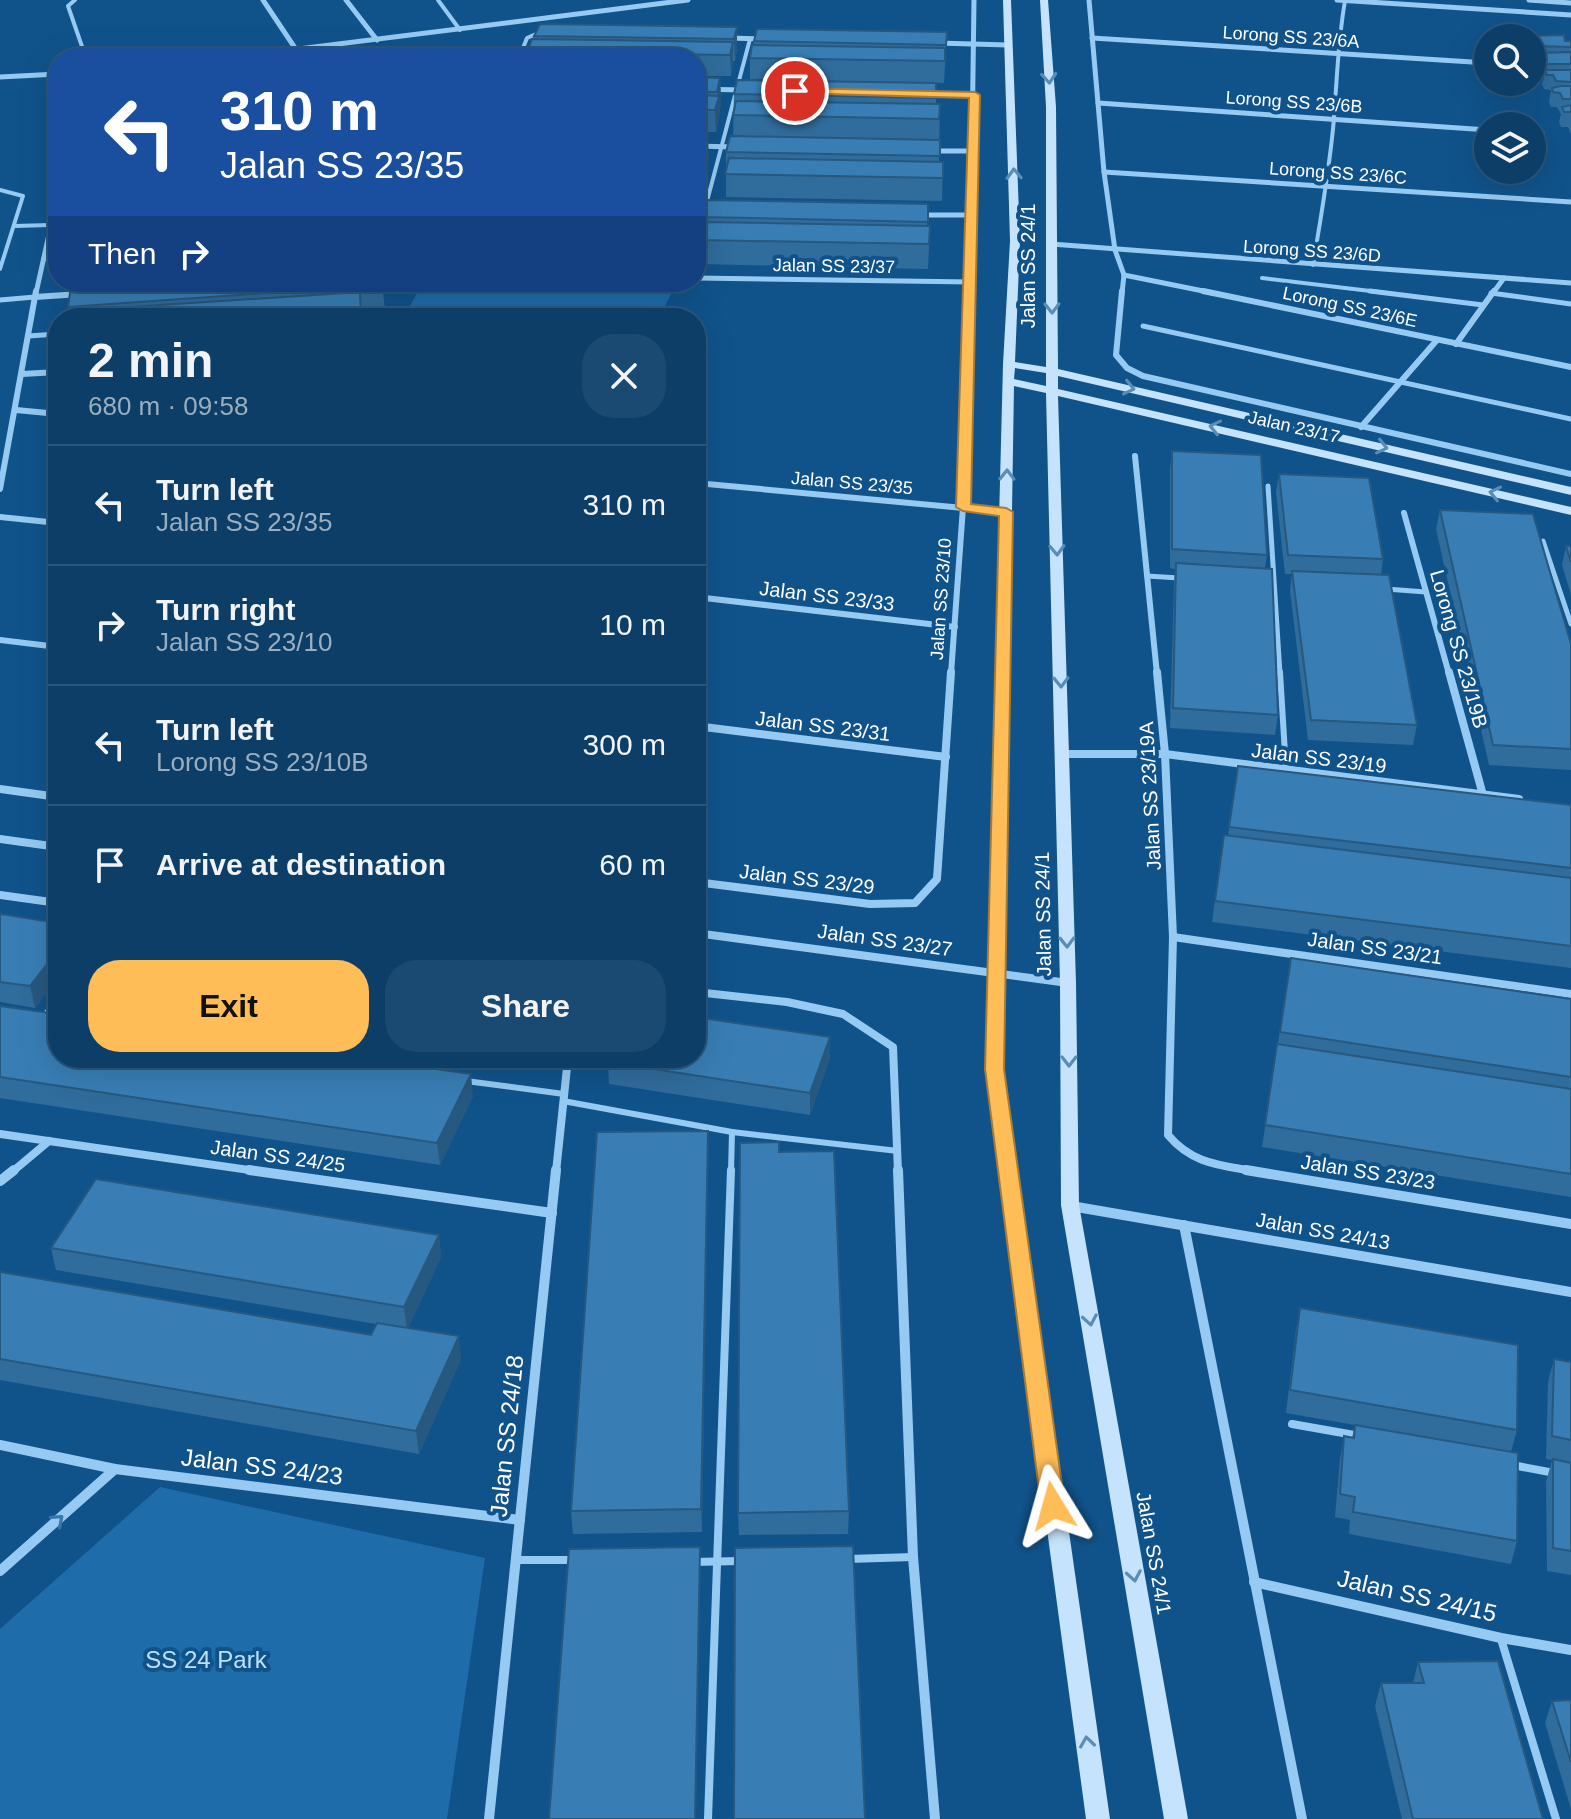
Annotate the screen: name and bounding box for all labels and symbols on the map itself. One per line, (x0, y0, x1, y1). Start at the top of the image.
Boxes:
street label: Lorong SS 23/6A (1222, 22, 1360, 52)
pin (761, 57, 829, 125)
one-way arrow (1040, 72, 1057, 85)
street label: Lorong SS 23/6B (1225, 87, 1363, 117)
street label: Lorong SS 23/6C (1268, 158, 1408, 188)
one-way arrow (1005, 167, 1022, 180)
street label: Jalan SS 24/1 (1017, 204, 1039, 328)
street label: Lorong SS 23/6D (1242, 236, 1382, 266)
street label: Jalan SS 23/37 (773, 255, 895, 277)
street label: Lorong SS 23/6E (1281, 283, 1419, 331)
one-way arrow (1043, 302, 1061, 315)
one-way arrow (1121, 379, 1135, 396)
street label: Jalan 23/17 (1246, 407, 1342, 447)
one-way arrow (1208, 419, 1222, 436)
one-way arrow (1374, 438, 1388, 455)
street label: Jalan SS 23/35 (790, 468, 914, 498)
one-way arrow (998, 468, 1016, 481)
one-way arrow (1489, 485, 1502, 502)
street label: Jalan SS 23/10 (927, 537, 955, 661)
one-way arrow (1049, 544, 1066, 557)
street label: Lorong SS 23/19B (1426, 567, 1492, 731)
street label: Jalan SS 23/33 (758, 577, 896, 615)
one-way arrow (1052, 676, 1069, 689)
street label: Jalan SS 23/31 (754, 707, 892, 745)
street label: Jalan SS 23/19A (1135, 720, 1165, 871)
street label: Jalan SS 23/19 (1250, 739, 1388, 777)
street label: Jalan SS 24/1 (1031, 852, 1055, 976)
street label: Jalan SS 23/29 (738, 860, 876, 898)
street label: Jalan SS 23/27 (816, 920, 954, 960)
street label: Jalan SS 23/21 (1306, 928, 1444, 968)
one-way arrow (1059, 936, 1076, 949)
one-way arrow (1060, 1055, 1078, 1068)
street label: Jalan SS 24/25 (209, 1136, 347, 1176)
street label: Jalan SS 23/23 (1299, 1151, 1437, 1193)
street label: Jalan SS 24/13 (1254, 1208, 1392, 1254)
one-way arrow (1080, 1313, 1097, 1326)
street label: Jalan SS 24/18 (485, 1354, 528, 1518)
street label: Jalan SS 24/23 (180, 1443, 344, 1490)
position arrow (1011, 1464, 1095, 1548)
street label: Jalan SS 24/1 (1132, 1490, 1176, 1616)
one-way arrow (48, 1515, 63, 1529)
street label: Jalan SS 24/15 (1335, 1564, 1499, 1627)
one-way arrow (1125, 1569, 1142, 1583)
park label: SS 24 Park (145, 1646, 268, 1673)
one-way arrow (1079, 1735, 1096, 1749)

